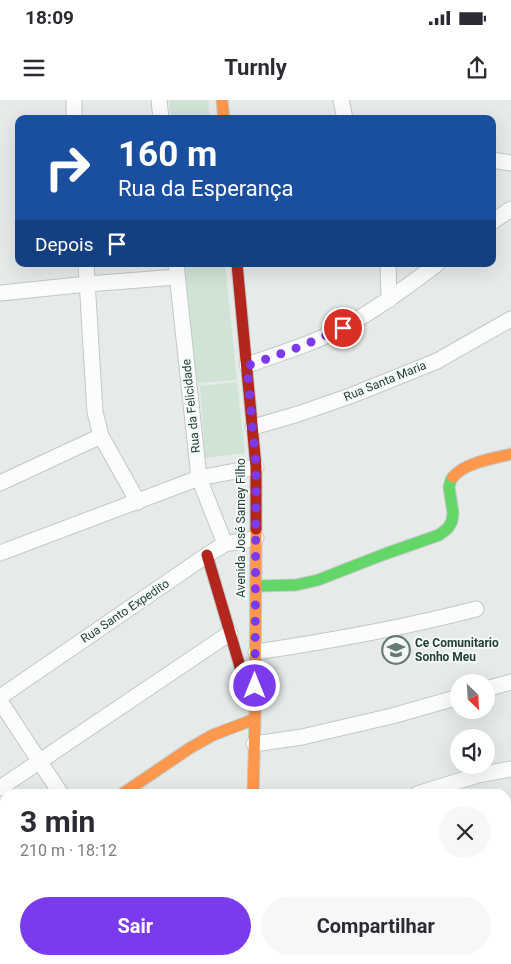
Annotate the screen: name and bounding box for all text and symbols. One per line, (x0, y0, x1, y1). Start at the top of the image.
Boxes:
text: 18:09 (25, 6, 74, 29)
icon: menu (20, 54, 48, 82)
icon: share (463, 54, 491, 82)
text: Turnly (224, 55, 287, 80)
text: 160 m (118, 134, 217, 175)
icon: right (35, 135, 100, 200)
text: Rua da Esperança (118, 176, 293, 201)
icon: arrive (103, 230, 131, 258)
text: Depois (35, 233, 93, 256)
pin (322, 307, 364, 349)
icon: arrive (329, 314, 357, 342)
street label: Rua da Felicidade (179, 358, 203, 454)
street label: Rua Santa Maria (342, 358, 428, 404)
street label: Avenida José Sarney Filho (234, 458, 248, 598)
street label: Rua Santo Expedito (78, 576, 172, 646)
school or university icon: Ce Comunitario Sonho Meu (381, 635, 411, 665)
place label: Ce Comunitario Sonho Meu (415, 636, 499, 664)
position arrow (228, 659, 280, 711)
north arrow (450, 674, 495, 719)
map controls (450, 674, 495, 774)
button: sound (450, 729, 495, 774)
text: 3 min (20, 804, 95, 839)
button: close (439, 806, 491, 858)
text: 210 m · 18:12 (20, 841, 117, 860)
button: Sair (20, 897, 251, 955)
button: Compartilhar (261, 897, 491, 955)

